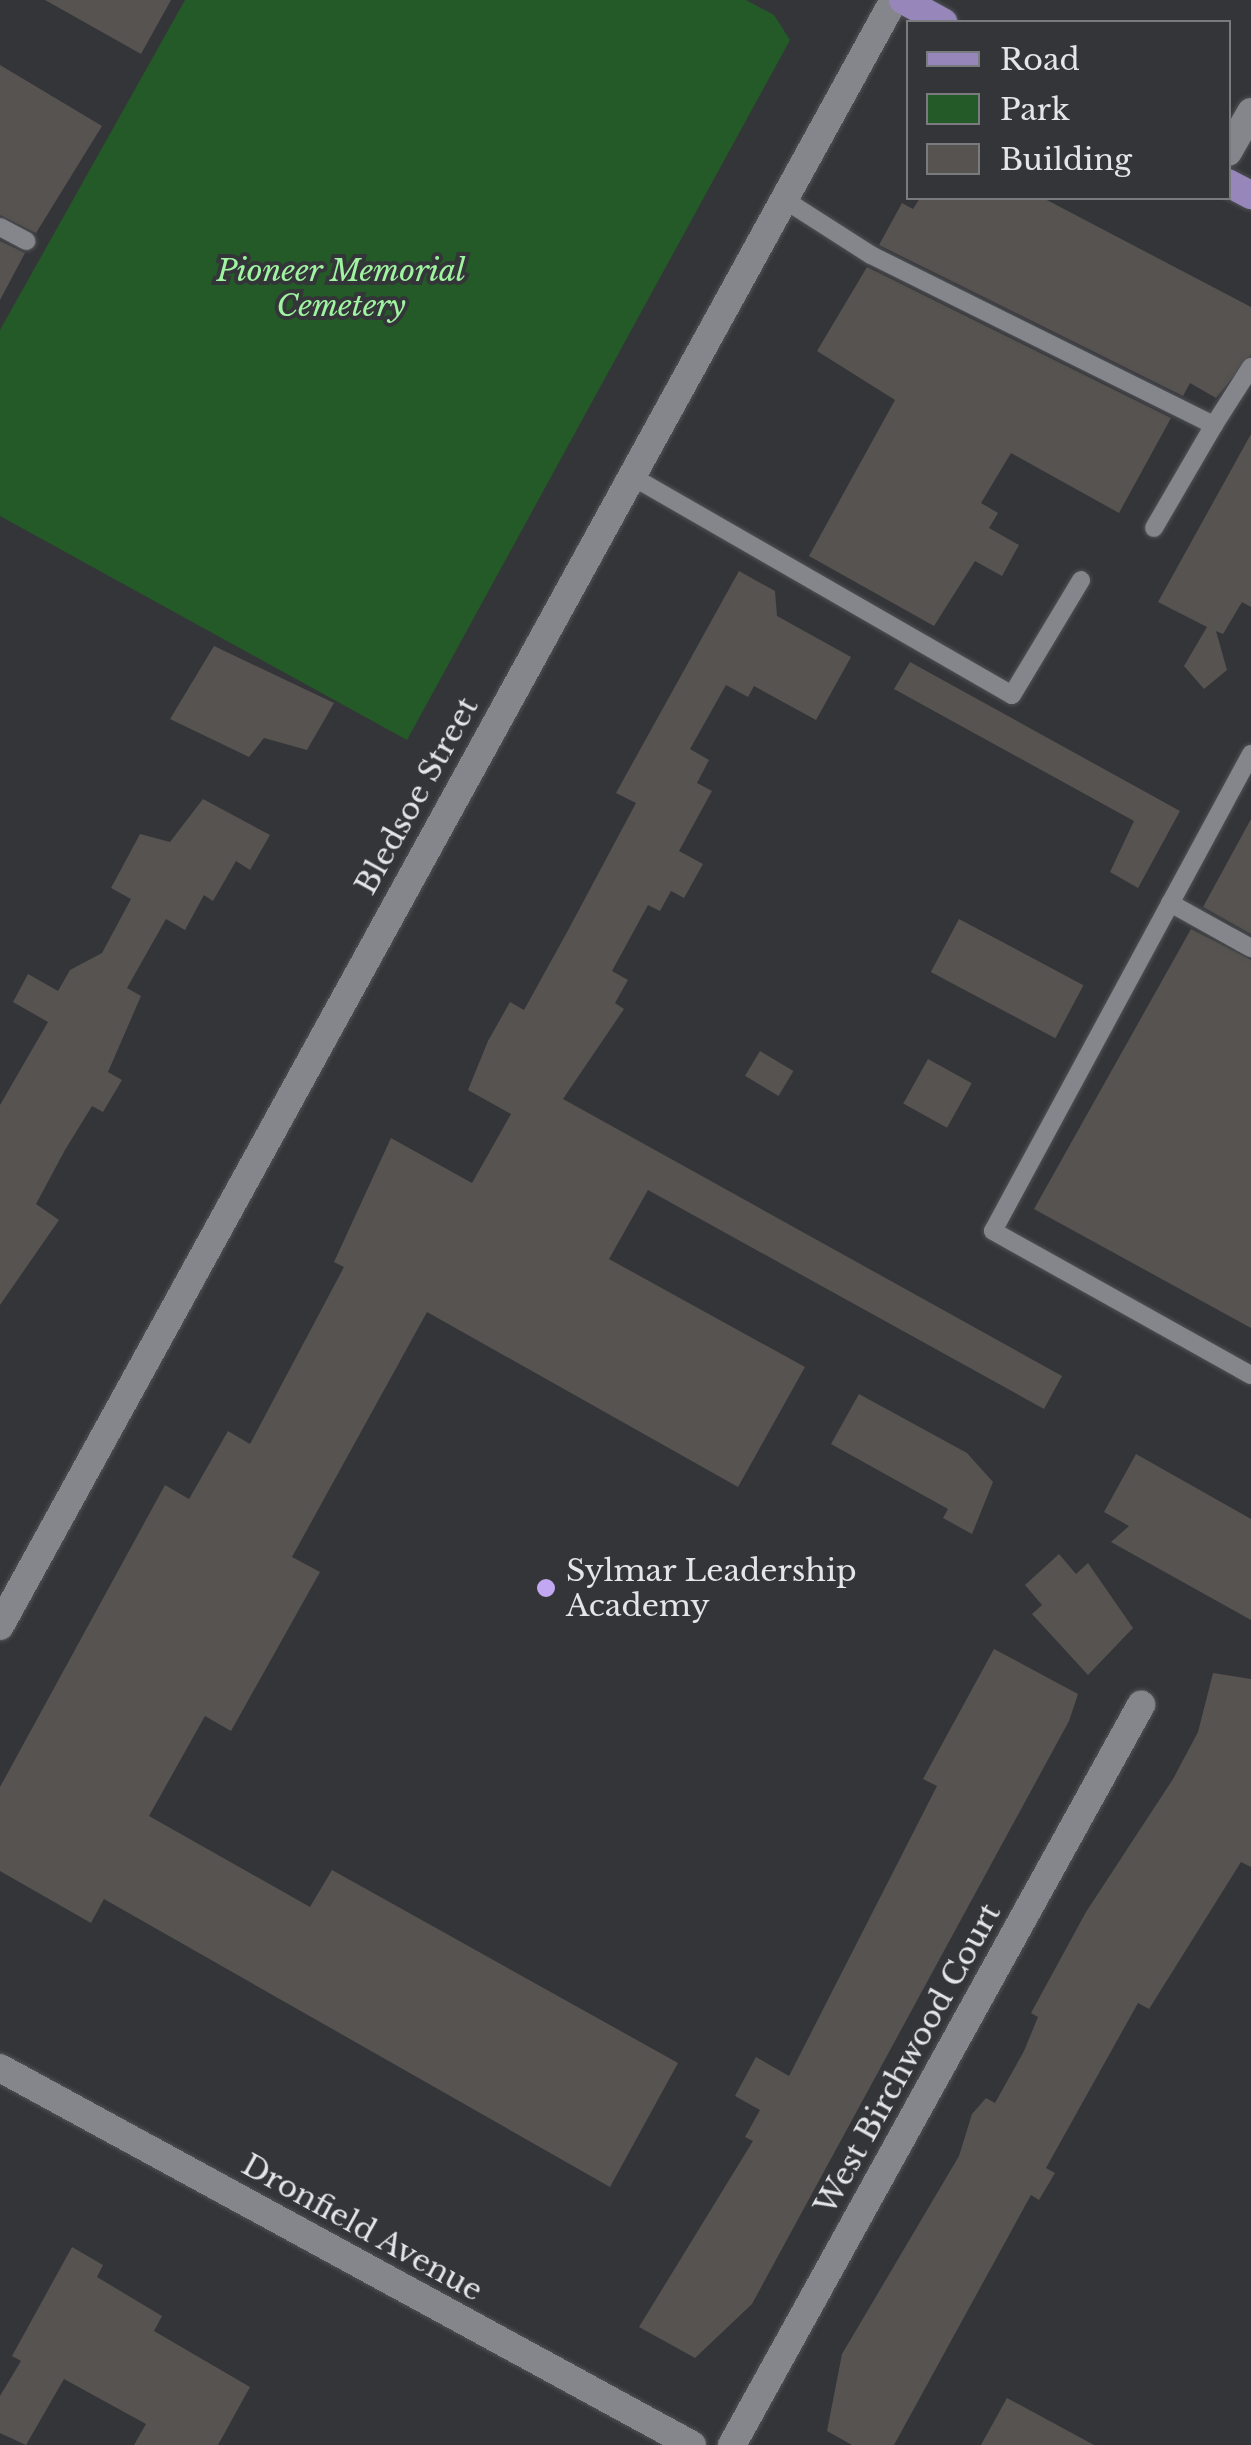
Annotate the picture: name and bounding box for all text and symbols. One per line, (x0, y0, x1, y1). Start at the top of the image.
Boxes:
legend (906, 20, 1231, 200)
text: Road (1000, 41, 1080, 78)
text: Park (1000, 91, 1070, 128)
text: Building (1000, 141, 1132, 178)
park label: Pioneer Memorial Cemetery (216, 253, 466, 324)
street label: Bledsoe Street (348, 691, 486, 901)
place label: Sylmar Leadership Academy (566, 1553, 857, 1624)
marker: Sylmar Leadership Academy (535, 1577, 557, 1599)
street label: West Birchwood Court (808, 1897, 1008, 2221)
street label: Dronfield Avenue (235, 2147, 489, 2309)

